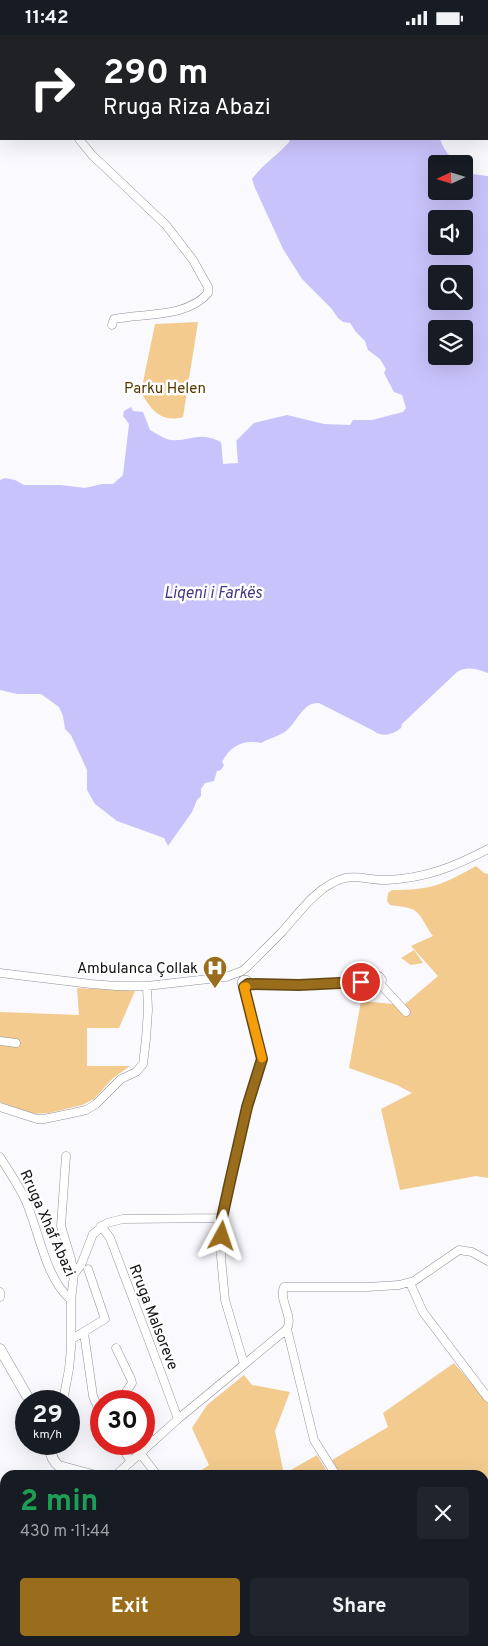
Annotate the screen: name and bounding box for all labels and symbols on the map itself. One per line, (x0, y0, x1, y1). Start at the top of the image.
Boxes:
north arrow (428, 155, 472, 200)
park label: Parku Helen (124, 380, 206, 399)
water label: Liqeni i Farkës (164, 584, 263, 604)
hospital icon: Ambulanca Çollak (202, 955, 228, 989)
place label: Ambulanca Çollak (77, 960, 198, 979)
pin (340, 961, 382, 1003)
street label: Rruga Xhaf Abazi (15, 1167, 79, 1280)
position arrow (195, 1209, 247, 1261)
street label: Rruga Malsoreve (124, 1262, 181, 1373)
speed limit sign: 30 (90, 1390, 155, 1455)

